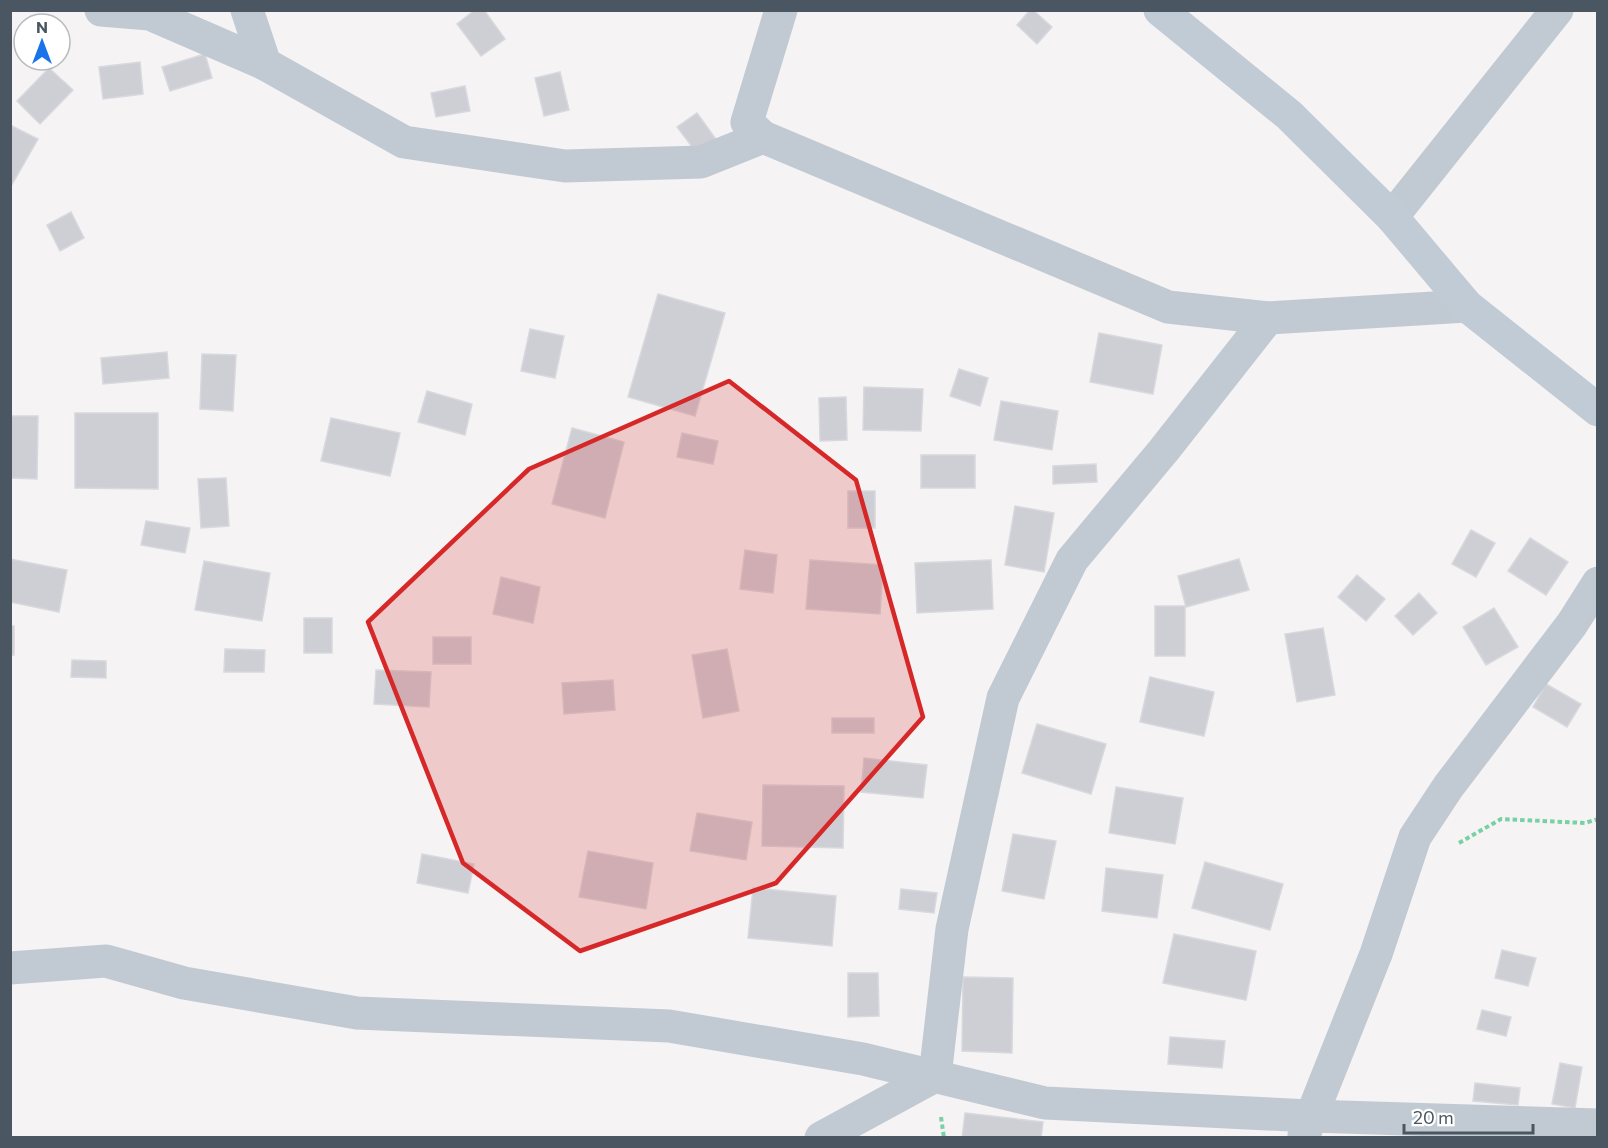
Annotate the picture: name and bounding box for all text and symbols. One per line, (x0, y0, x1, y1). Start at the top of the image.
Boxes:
north arrow (12, 12, 72, 72)
text: N (36, 17, 48, 36)
scale bar (1404, 1097, 1533, 1135)
text: 20 m (1413, 1106, 1454, 1128)

